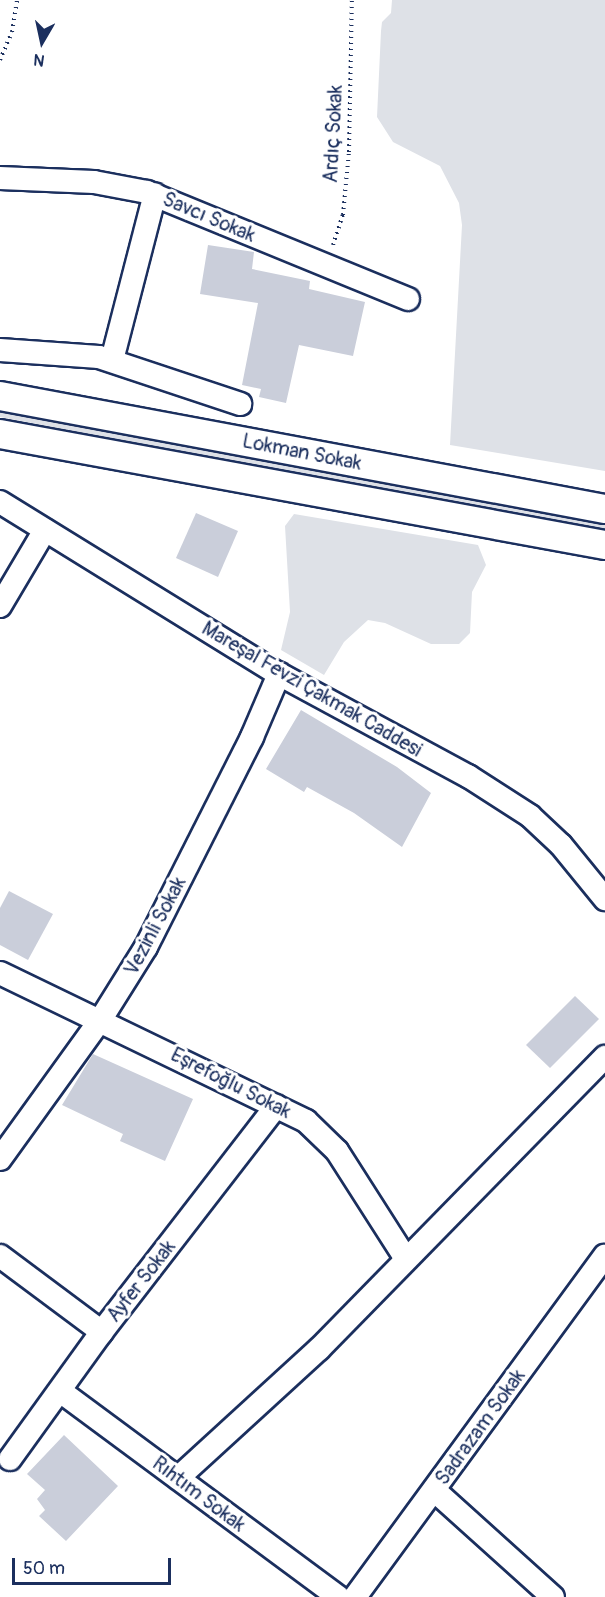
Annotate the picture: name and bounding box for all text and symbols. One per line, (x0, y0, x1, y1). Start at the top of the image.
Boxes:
north arrow (12, 12, 72, 72)
text: N (32, 49, 46, 71)
street label: Ardıç Sokak (318, 84, 348, 184)
street label: Savcı Sokak (159, 187, 259, 247)
street label: Lokman Sokak (240, 429, 364, 475)
street label: Mareşal Fevzi Çakmak Caddesi (198, 616, 426, 762)
street label: Vezinli Sokak (119, 873, 191, 979)
street label: Eşrefoğlu Sokak (167, 1042, 295, 1124)
street label: Ayfer Sokak (102, 1235, 180, 1327)
street label: Sadrazam Sokak (430, 1364, 530, 1490)
street label: Rıhtım Sokak (148, 1451, 250, 1537)
scale bar (15, 1546, 174, 1584)
text: 50 m (23, 1557, 65, 1580)

